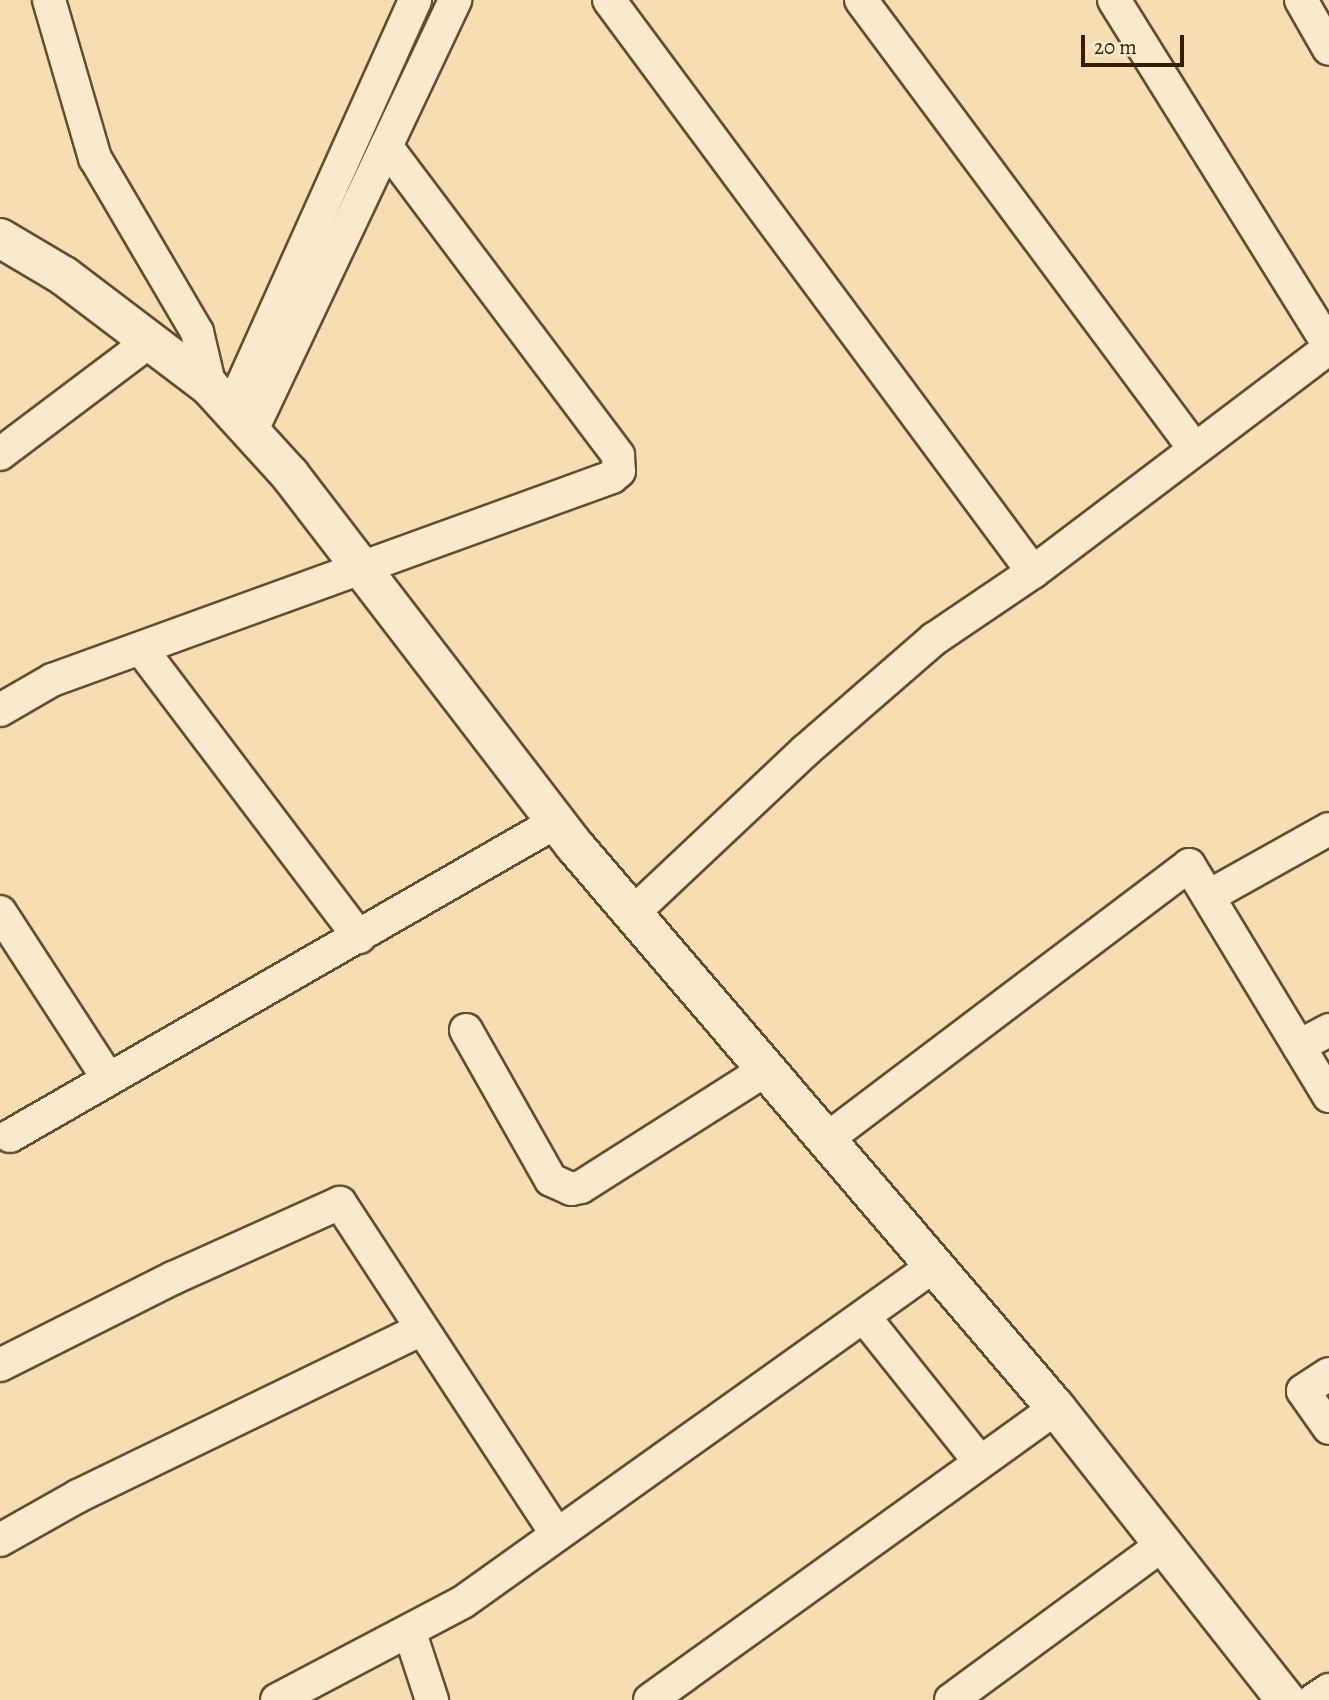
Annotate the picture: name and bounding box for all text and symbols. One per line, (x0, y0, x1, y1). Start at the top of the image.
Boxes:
scale bar (1084, 21, 1187, 65)
text: 20 m (1094, 33, 1137, 61)

